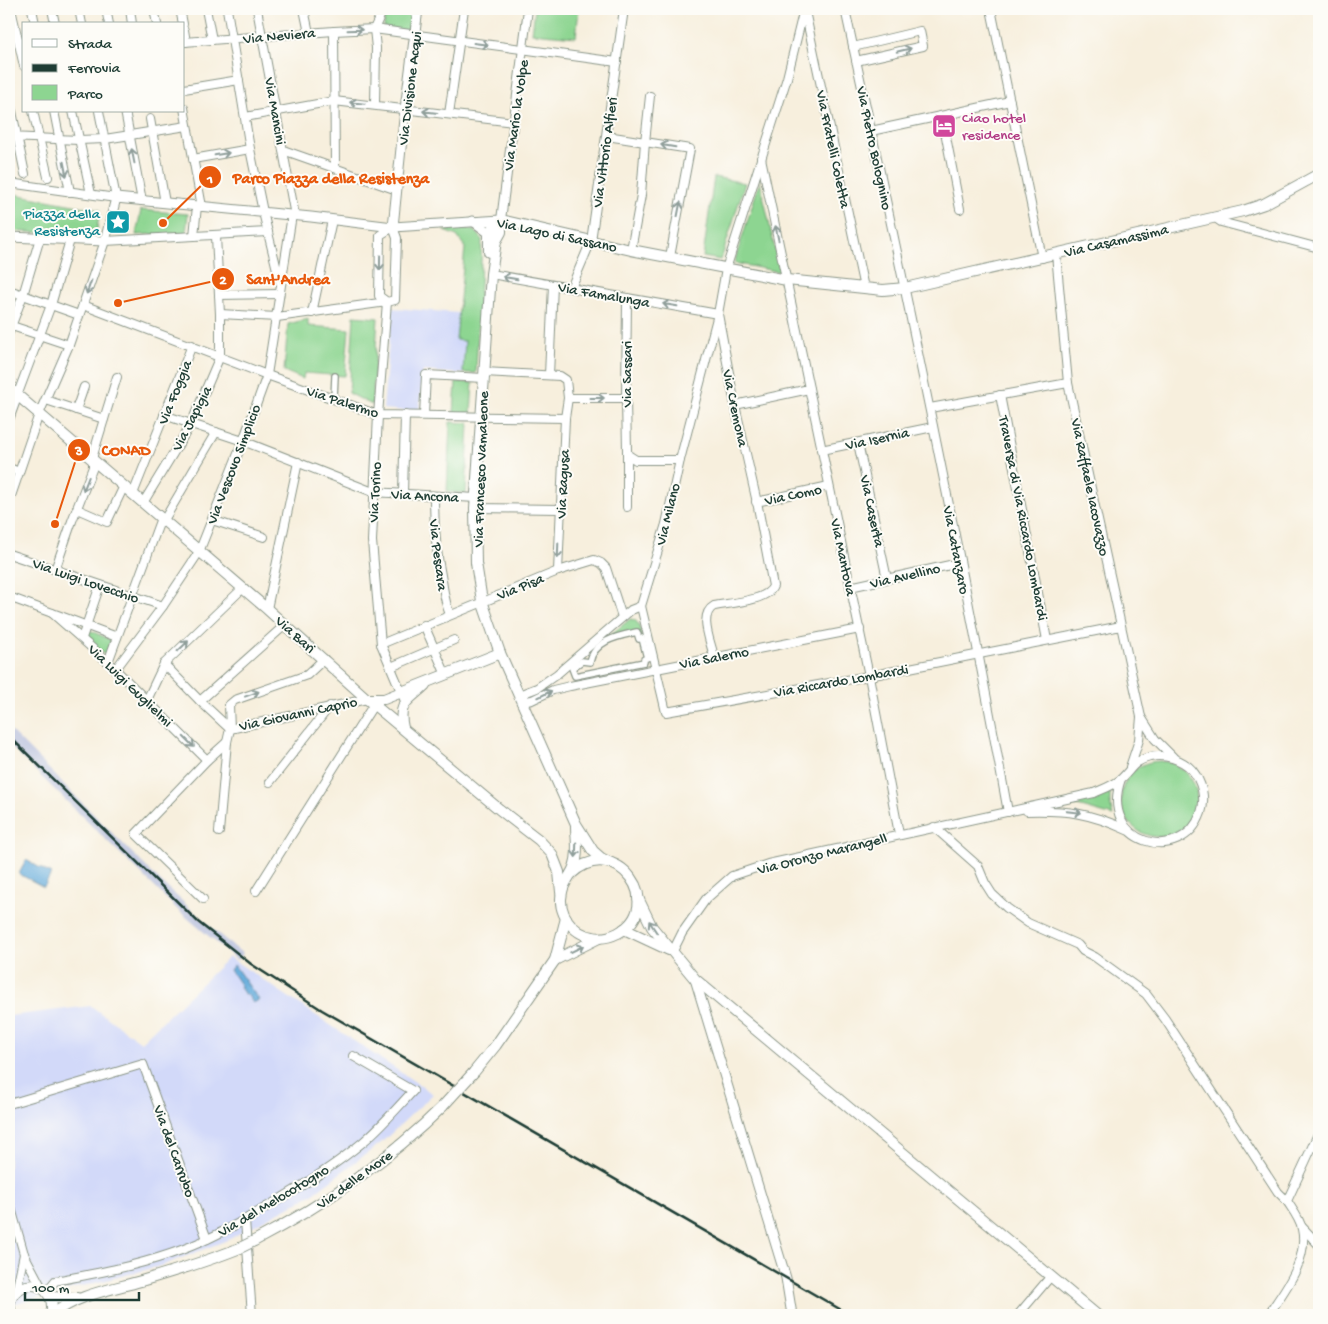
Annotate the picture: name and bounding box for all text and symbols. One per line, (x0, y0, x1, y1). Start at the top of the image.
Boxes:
legend (22, 22, 185, 112)
street label: Via Neviera (241, 25, 317, 49)
one-way arrow (346, 25, 362, 35)
street label: Via Divisione Acqui (395, 30, 427, 147)
text: Strada (68, 36, 113, 54)
one-way arrow (473, 39, 489, 49)
one-way arrow (895, 45, 911, 54)
street label: Via Mario la Volpe (500, 58, 534, 173)
text: Ferrovia (67, 60, 121, 78)
street label: Via Mancini (259, 75, 289, 146)
street label: Via Pietro Bolognino (851, 84, 895, 212)
text: Parco (67, 86, 103, 104)
street label: Via Fratelli Coletta (811, 88, 853, 210)
street label: Via Vittorio Alfieri (589, 96, 623, 210)
one-way arrow (349, 98, 365, 108)
one-way arrow (423, 107, 439, 117)
place label: Ciao hotel residence (962, 110, 1026, 145)
hotel icon: Ciao hotel residence (931, 113, 957, 139)
one-way arrow (660, 140, 676, 150)
one-way arrow (213, 148, 229, 158)
one-way arrow (128, 149, 138, 165)
one-way arrow (61, 160, 71, 176)
callout: Parco Piazza della Resistenza (198, 162, 439, 193)
text: 1 (206, 171, 213, 189)
text: Parco Piazza della Resistenza (232, 171, 430, 190)
one-way arrow (674, 202, 684, 218)
place label: Piazza della Resistenza (23, 206, 101, 241)
place icon: Piazza della Resistenza (105, 209, 131, 235)
street label: Via Lago di Sassano (494, 214, 618, 258)
street label: Via Casamassima (1062, 221, 1171, 263)
one-way arrow (772, 225, 781, 241)
one-way arrow (375, 255, 384, 271)
callout: Sant'Andrea (211, 263, 340, 294)
text: 2 (219, 272, 227, 290)
text: Sant'Andrea (246, 272, 331, 291)
one-way arrow (502, 272, 518, 282)
one-way arrow (84, 279, 93, 295)
street label: Via Famalunga (555, 279, 652, 313)
one-way arrow (662, 300, 678, 310)
street label: Via Sassari (619, 341, 637, 408)
street label: Via Foggia (154, 357, 197, 428)
street label: Via Cremona (717, 367, 751, 449)
street label: Via Palermo (303, 382, 381, 423)
street label: Via Japigia (168, 383, 217, 455)
street label: Via Francesco Vamaleone (470, 391, 494, 548)
one-way arrow (588, 393, 604, 403)
street label: Via Vescovo Simplicio (203, 402, 266, 528)
street label: Traversa di Via Riccardo Lombardi (993, 414, 1051, 622)
street label: Via Raffaele Iacovazzo (1065, 416, 1112, 558)
street label: Via Isernia (843, 424, 911, 456)
callout: CONAD (67, 434, 160, 465)
text: 3 (74, 443, 83, 461)
text: CONAD (101, 443, 151, 462)
street label: Via Ragusa (553, 448, 575, 520)
street label: Via Torino (365, 461, 387, 524)
street label: Via Caserta (854, 473, 888, 550)
one-way arrow (81, 476, 90, 491)
street label: Via Milano (652, 481, 685, 549)
street label: Via Como (762, 481, 824, 511)
street label: Via Ancona (390, 486, 460, 508)
street label: Via Catanzaro (937, 504, 972, 596)
street label: Via Mantova (825, 516, 859, 598)
street label: Via Pescara (424, 517, 450, 593)
one-way arrow (554, 543, 563, 559)
street label: Via Luigi Lovecchio (29, 555, 141, 609)
street label: Via Avellino (868, 560, 942, 594)
street label: Via Pisa (494, 570, 547, 606)
street label: Via Bari (270, 612, 319, 658)
one-way arrow (177, 640, 189, 652)
street label: Via Luigi Guglielmi (83, 641, 176, 732)
street label: Via Salerno (677, 643, 751, 675)
street label: Via Riccardo Lombardi (772, 661, 910, 703)
one-way arrow (537, 688, 552, 698)
one-way arrow (244, 689, 259, 698)
street label: Via Giovanni Caprio (237, 694, 359, 736)
one-way arrow (183, 736, 196, 748)
one-way arrow (1065, 807, 1081, 817)
street label: Via Oronzo Marangell (755, 830, 889, 880)
one-way arrow (572, 841, 581, 857)
one-way arrow (648, 920, 658, 934)
one-way arrow (569, 944, 584, 953)
street label: Via del Carrubo (148, 1102, 198, 1200)
street label: Via delle More (313, 1147, 397, 1215)
street label: Via del Melocotogno (214, 1161, 333, 1242)
scale bar (25, 1269, 139, 1301)
text: 100 m (31, 1280, 70, 1298)

